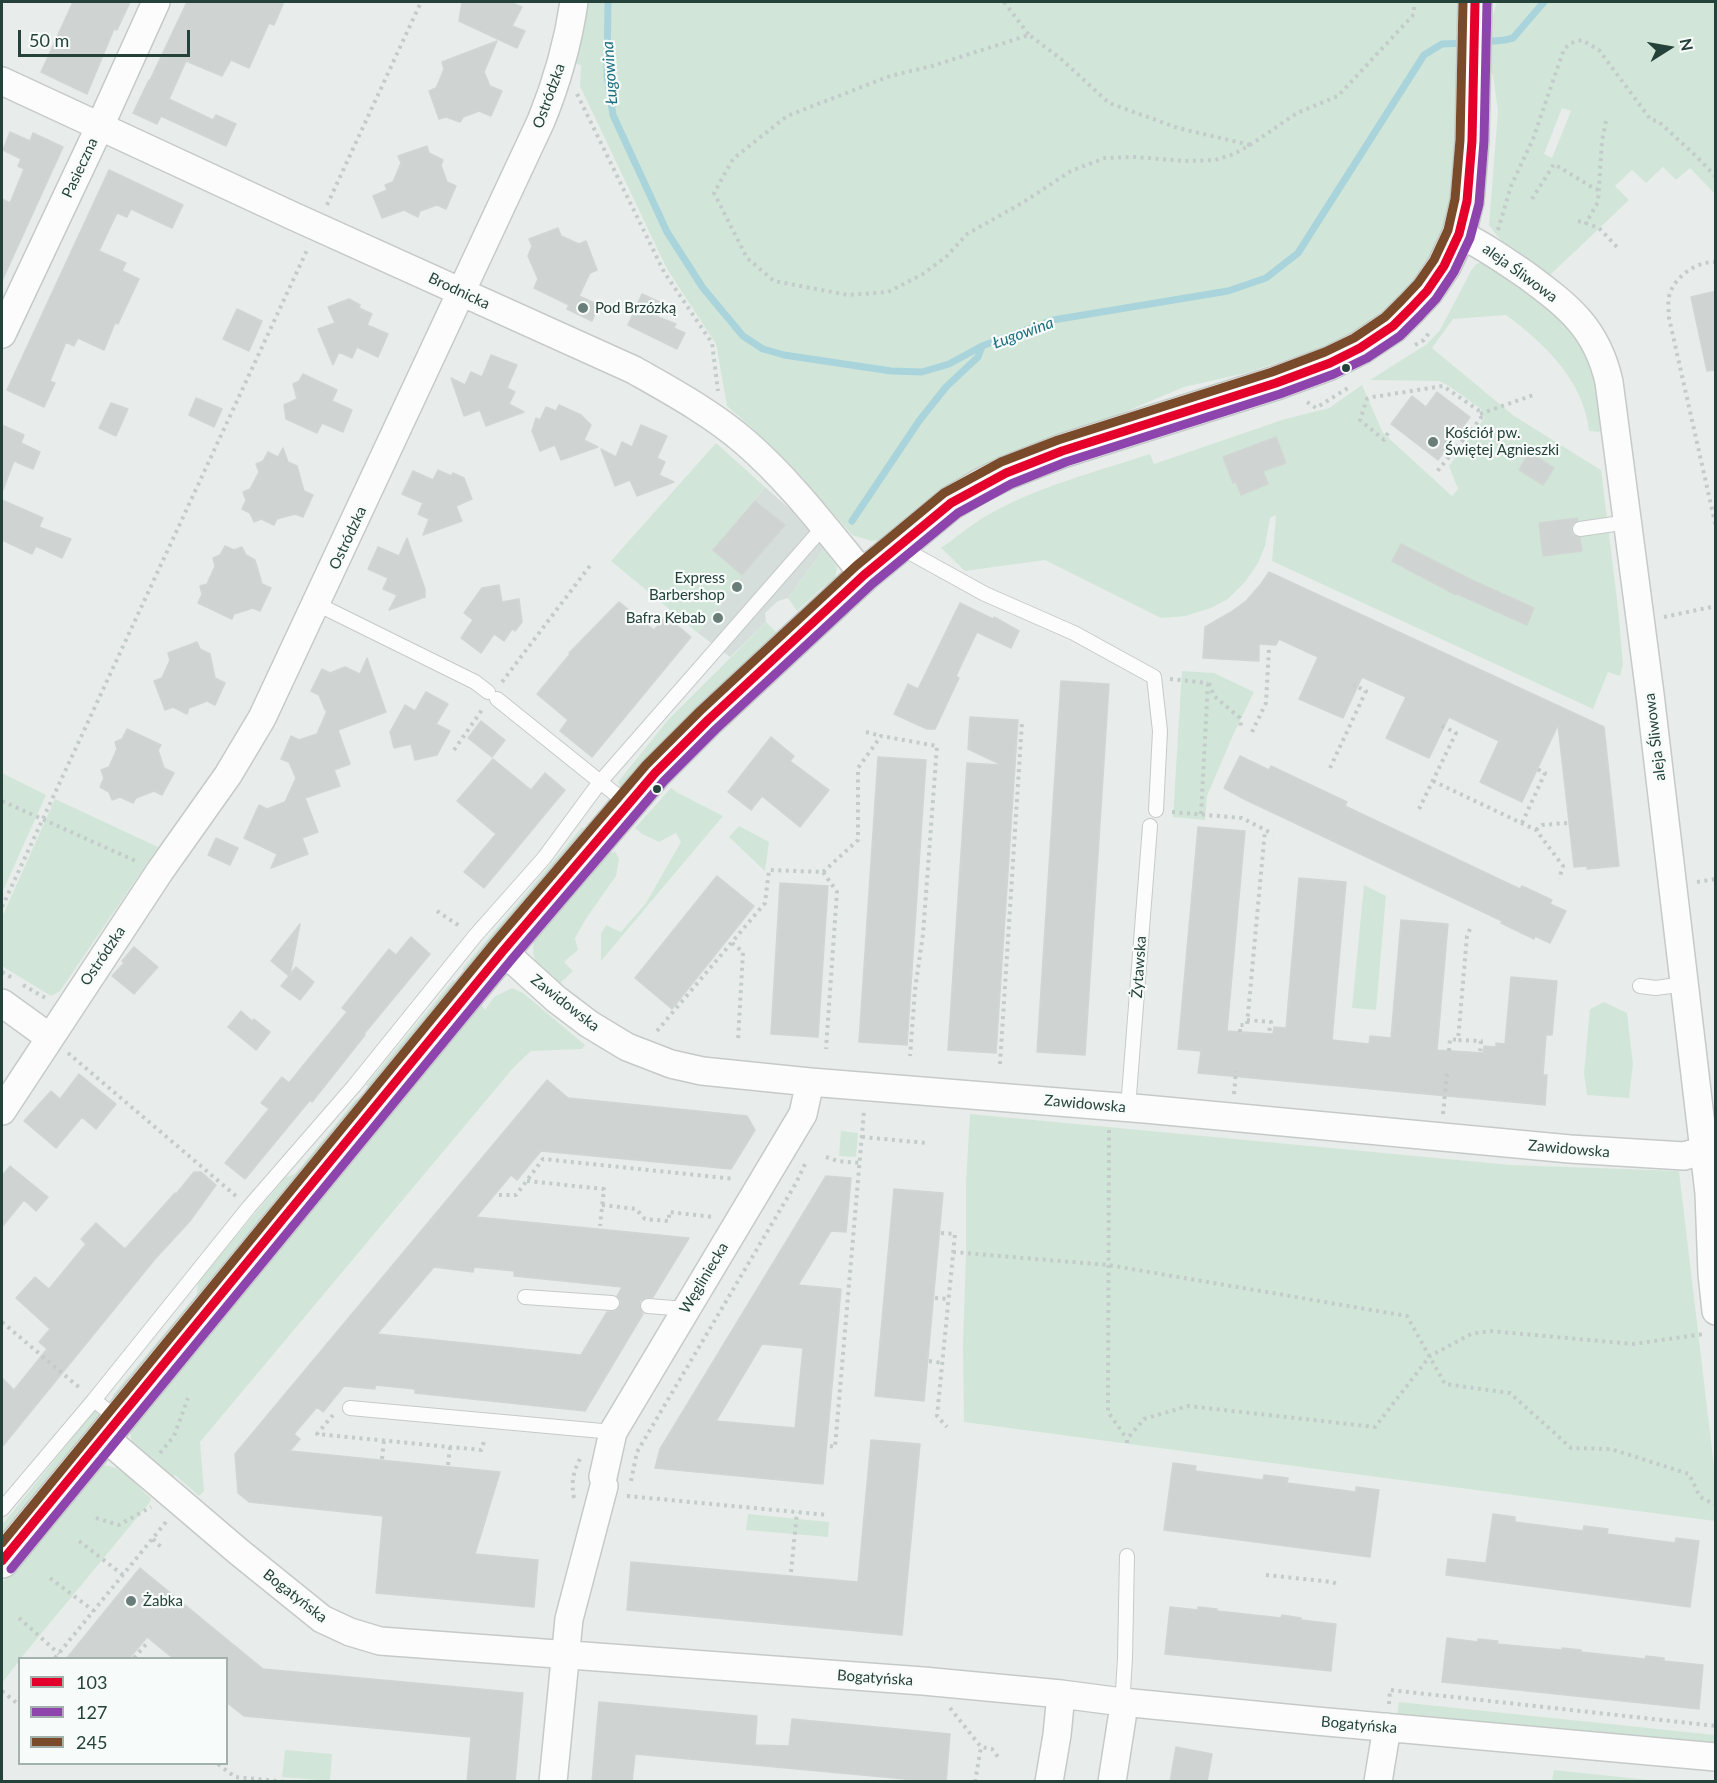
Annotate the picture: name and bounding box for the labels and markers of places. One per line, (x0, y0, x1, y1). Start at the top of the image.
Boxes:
place label: Pod Brzózką (595, 299, 676, 317)
marker: Pod Brzózką (576, 301, 590, 315)
unlabelled marker (1340, 362, 1352, 374)
place label: Kościół pw. Świętej Agnieszki (1445, 424, 1559, 459)
marker: Kościół pw. Świętej Agnieszki (1426, 435, 1440, 449)
place label: Express Barbershop (649, 569, 725, 604)
marker: Express Barbershop (730, 580, 744, 594)
place label: Bafra Kebab (626, 609, 706, 627)
marker: Bafra Kebab (711, 611, 725, 625)
unlabelled marker (651, 783, 663, 795)
place label: Żabka (143, 1592, 183, 1610)
marker: Żabka (124, 1594, 138, 1608)

